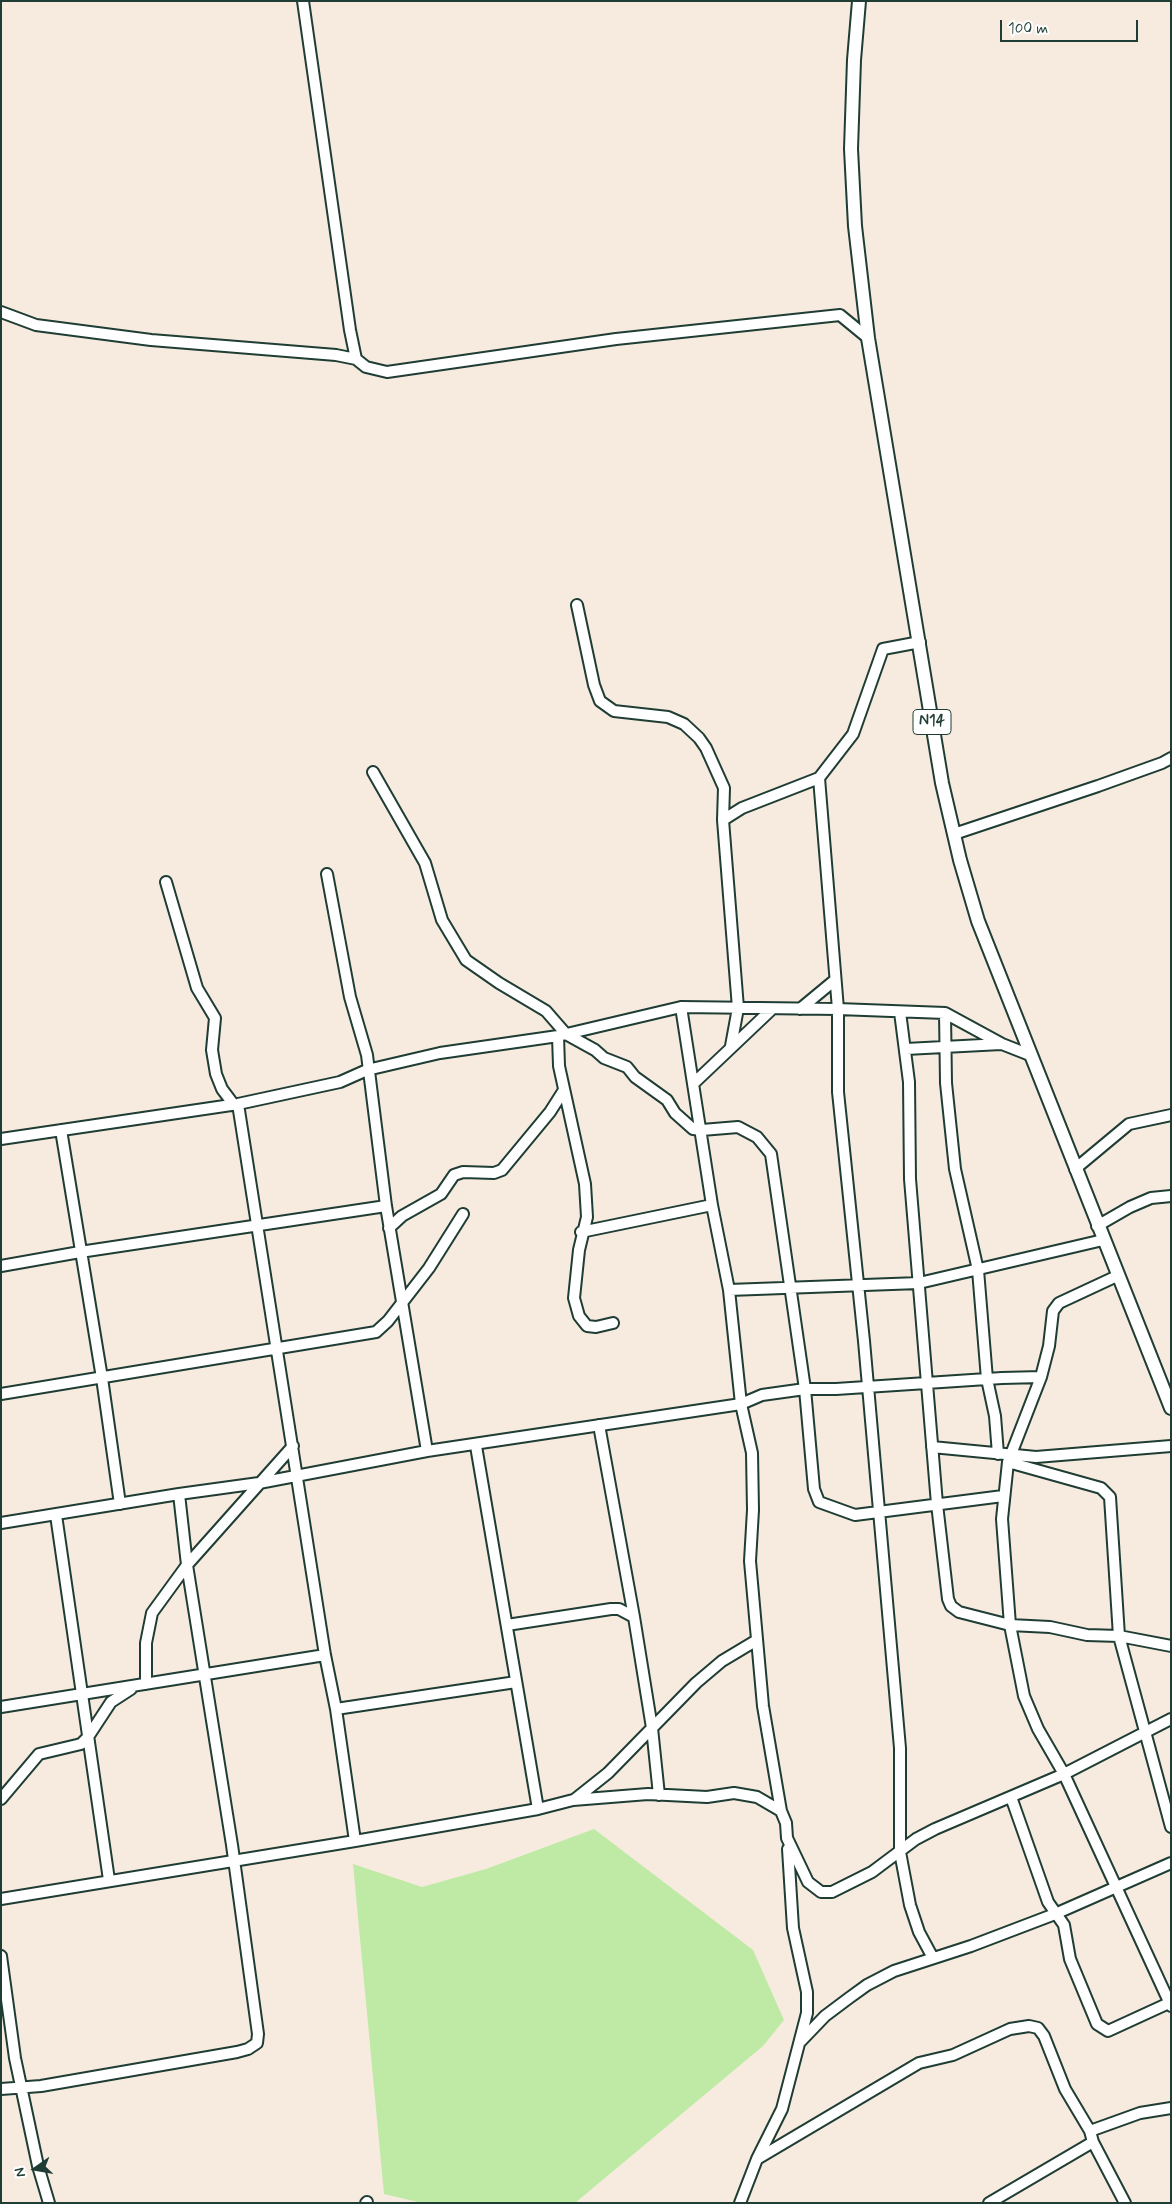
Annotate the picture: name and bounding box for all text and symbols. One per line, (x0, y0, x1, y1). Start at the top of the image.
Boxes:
scale bar (1002, 10, 1140, 42)
text: 100 m (1008, 19, 1048, 39)
road number: N14 (913, 710, 951, 734)
north arrow (10, 2144, 60, 2194)
text: N (11, 2166, 30, 2179)

